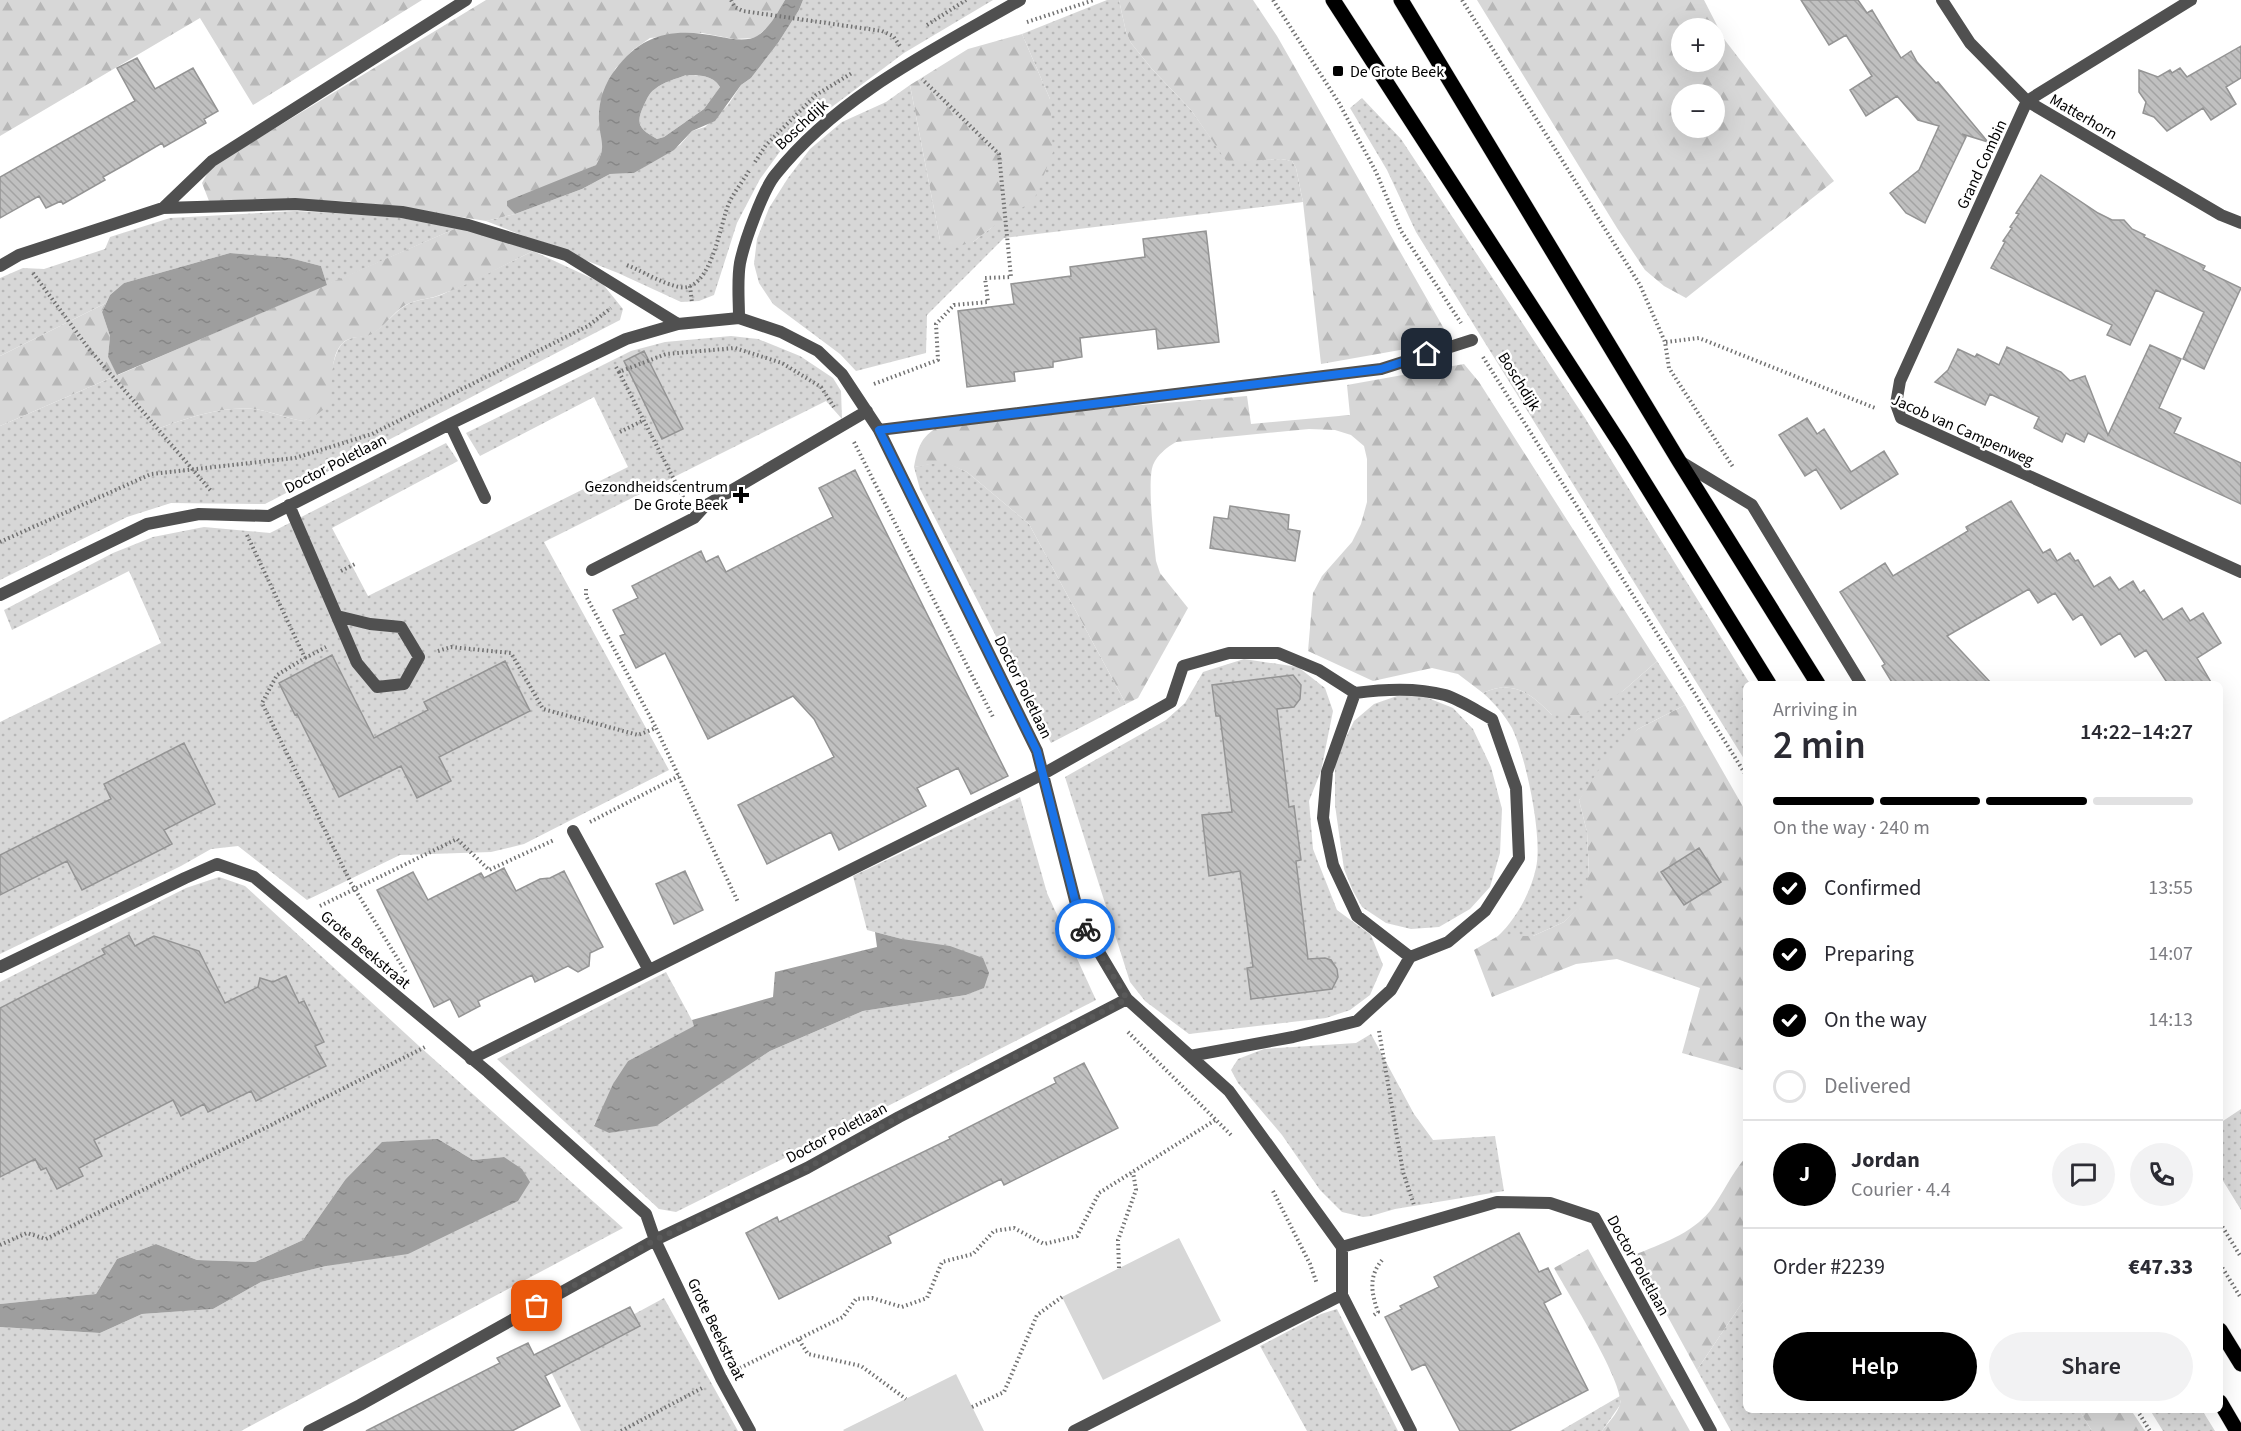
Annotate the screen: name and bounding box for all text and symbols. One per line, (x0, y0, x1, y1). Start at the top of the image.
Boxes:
map controls (1671, 18, 1725, 138)
button: + (1671, 18, 1725, 72)
place label: De Grote Beek (1350, 61, 1444, 83)
marker: De Grote Beek (1331, 64, 1345, 78)
button: − (1671, 84, 1725, 138)
street label: Matterhorn (2046, 89, 2121, 145)
street label: Boschdijk (770, 94, 833, 155)
street label: Grand Combin (1952, 116, 2012, 213)
pin (1401, 328, 1452, 379)
icon: home (1410, 337, 1443, 370)
street label: Boschdijk (1492, 348, 1546, 415)
street label: Jacob van Campenweg (1888, 389, 2037, 471)
street label: Doctor Poletlaan (281, 429, 390, 499)
place label: Gezondheidscentrum De Grote Beek (585, 476, 728, 516)
marker: Gezondheidscentrum De Grote Beek (732, 486, 750, 504)
street label: Doctor Poletlaan (989, 632, 1058, 743)
text: Arriving in (1773, 696, 1858, 724)
text: 14:22–14:27 (2080, 716, 2193, 748)
text: 2 min (1773, 718, 1866, 774)
text: On the way · 240 m (1773, 814, 1930, 842)
icon: check (1773, 872, 1806, 905)
text: Confirmed (1824, 872, 1921, 904)
text: 13:55 (2148, 874, 2193, 902)
courier (1055, 899, 1115, 959)
street label: Grote Beekstraat (316, 906, 416, 994)
icon: bike (1069, 913, 1102, 946)
icon: check (1773, 938, 1806, 971)
text: Preparing (1824, 938, 1914, 970)
text: 14:07 (2148, 940, 2193, 968)
icon: check (1773, 1004, 1806, 1037)
text: On the way (1824, 1004, 1927, 1036)
text: 14:13 (2148, 1006, 2193, 1034)
text: Delivered (1824, 1070, 1911, 1102)
street label: Doctor Poletlaan (782, 1097, 891, 1169)
button: chat (2052, 1143, 2115, 1206)
button: phone (2130, 1143, 2193, 1206)
text: Jordan (1851, 1144, 1920, 1176)
text: J (1799, 1158, 1810, 1190)
text: Courier · 4.4 (1851, 1176, 1951, 1204)
street label: Doctor Poletlaan (1601, 1211, 1675, 1320)
text: Order #2239 (1773, 1251, 1885, 1283)
text: €47.33 (2128, 1251, 2193, 1283)
street label: Grote Beekstraat (682, 1275, 751, 1385)
pin (511, 1280, 562, 1331)
icon: bag (520, 1289, 553, 1322)
button: Help (1773, 1332, 1977, 1401)
button: Share (1989, 1332, 2193, 1401)

